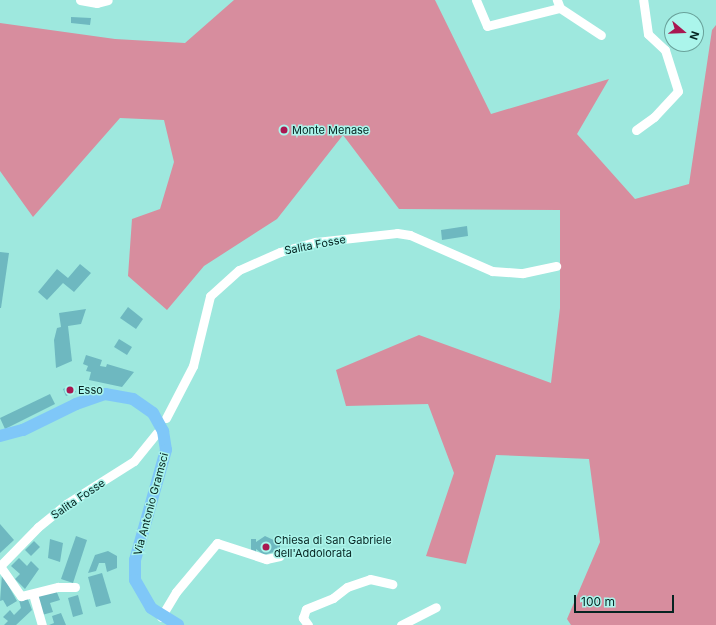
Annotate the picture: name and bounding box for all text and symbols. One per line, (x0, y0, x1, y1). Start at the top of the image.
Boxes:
north arrow (664, 12, 704, 52)
text: N (686, 29, 702, 42)
place label: Monte Menase (292, 123, 369, 137)
marker: Monte Menase (279, 125, 289, 135)
street label: Salita Fosse (283, 233, 347, 257)
place label: Esso (78, 383, 103, 397)
marker: Esso (65, 385, 75, 395)
street label: Via Antonio Gramsci (131, 451, 171, 557)
street label: Salita Fosse (49, 476, 107, 522)
place label: Chiesa di San Gabriele dell'Addolorata (274, 534, 392, 560)
marker: Chiesa di San Gabriele dell'Addolorata (261, 542, 271, 552)
scale bar (576, 587, 676, 613)
text: 100 m (581, 594, 615, 609)

